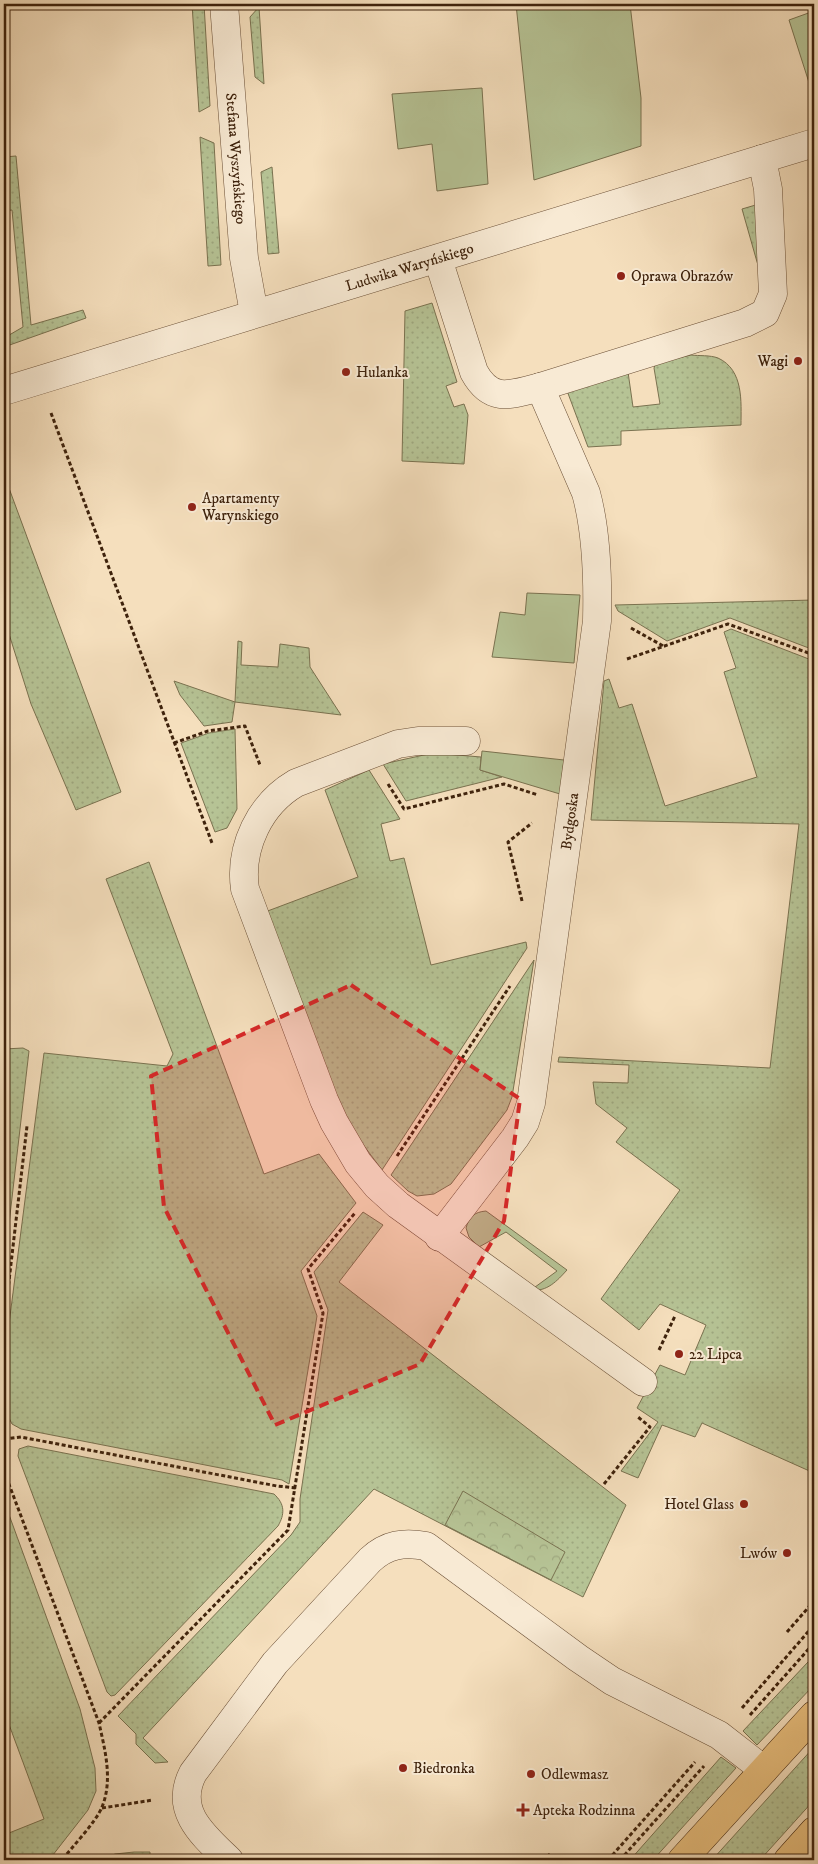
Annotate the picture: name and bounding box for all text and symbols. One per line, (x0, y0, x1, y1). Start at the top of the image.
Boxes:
street label: Stefana Wyszyńskiego (222, 92, 251, 225)
street label: Ludwika Waryńskiego (343, 238, 476, 295)
place label: Oprawa Obrazów (631, 267, 734, 286)
marker: Oprawa Obrazów (615, 270, 627, 282)
place label: Wagi (757, 352, 788, 371)
marker: Wagi (792, 355, 804, 367)
place label: Hulanka (356, 363, 409, 382)
marker: Hulanka (340, 366, 352, 378)
place label: Apartamenty Warynskiego (201, 489, 280, 525)
marker: Apartamenty Warynskiego (186, 501, 198, 513)
street label: Bydgoska (556, 791, 583, 851)
place label: 22 Lipca (689, 1345, 743, 1364)
marker: 22 Lipca (673, 1348, 685, 1360)
place label: Hotel Glass (664, 1495, 734, 1514)
marker: Hotel Glass (738, 1498, 750, 1510)
place label: Lwów (740, 1544, 777, 1563)
marker: Lwów (781, 1547, 793, 1559)
place label: Biedronka (413, 1759, 475, 1778)
marker: Biedronka (397, 1762, 409, 1774)
place label: Odlewmasz (541, 1765, 609, 1784)
marker: Odlewmasz (525, 1768, 537, 1780)
place label: Apteka Rodzinna (533, 1801, 636, 1820)
marker: Apteka Rodzinna (517, 1804, 529, 1816)

